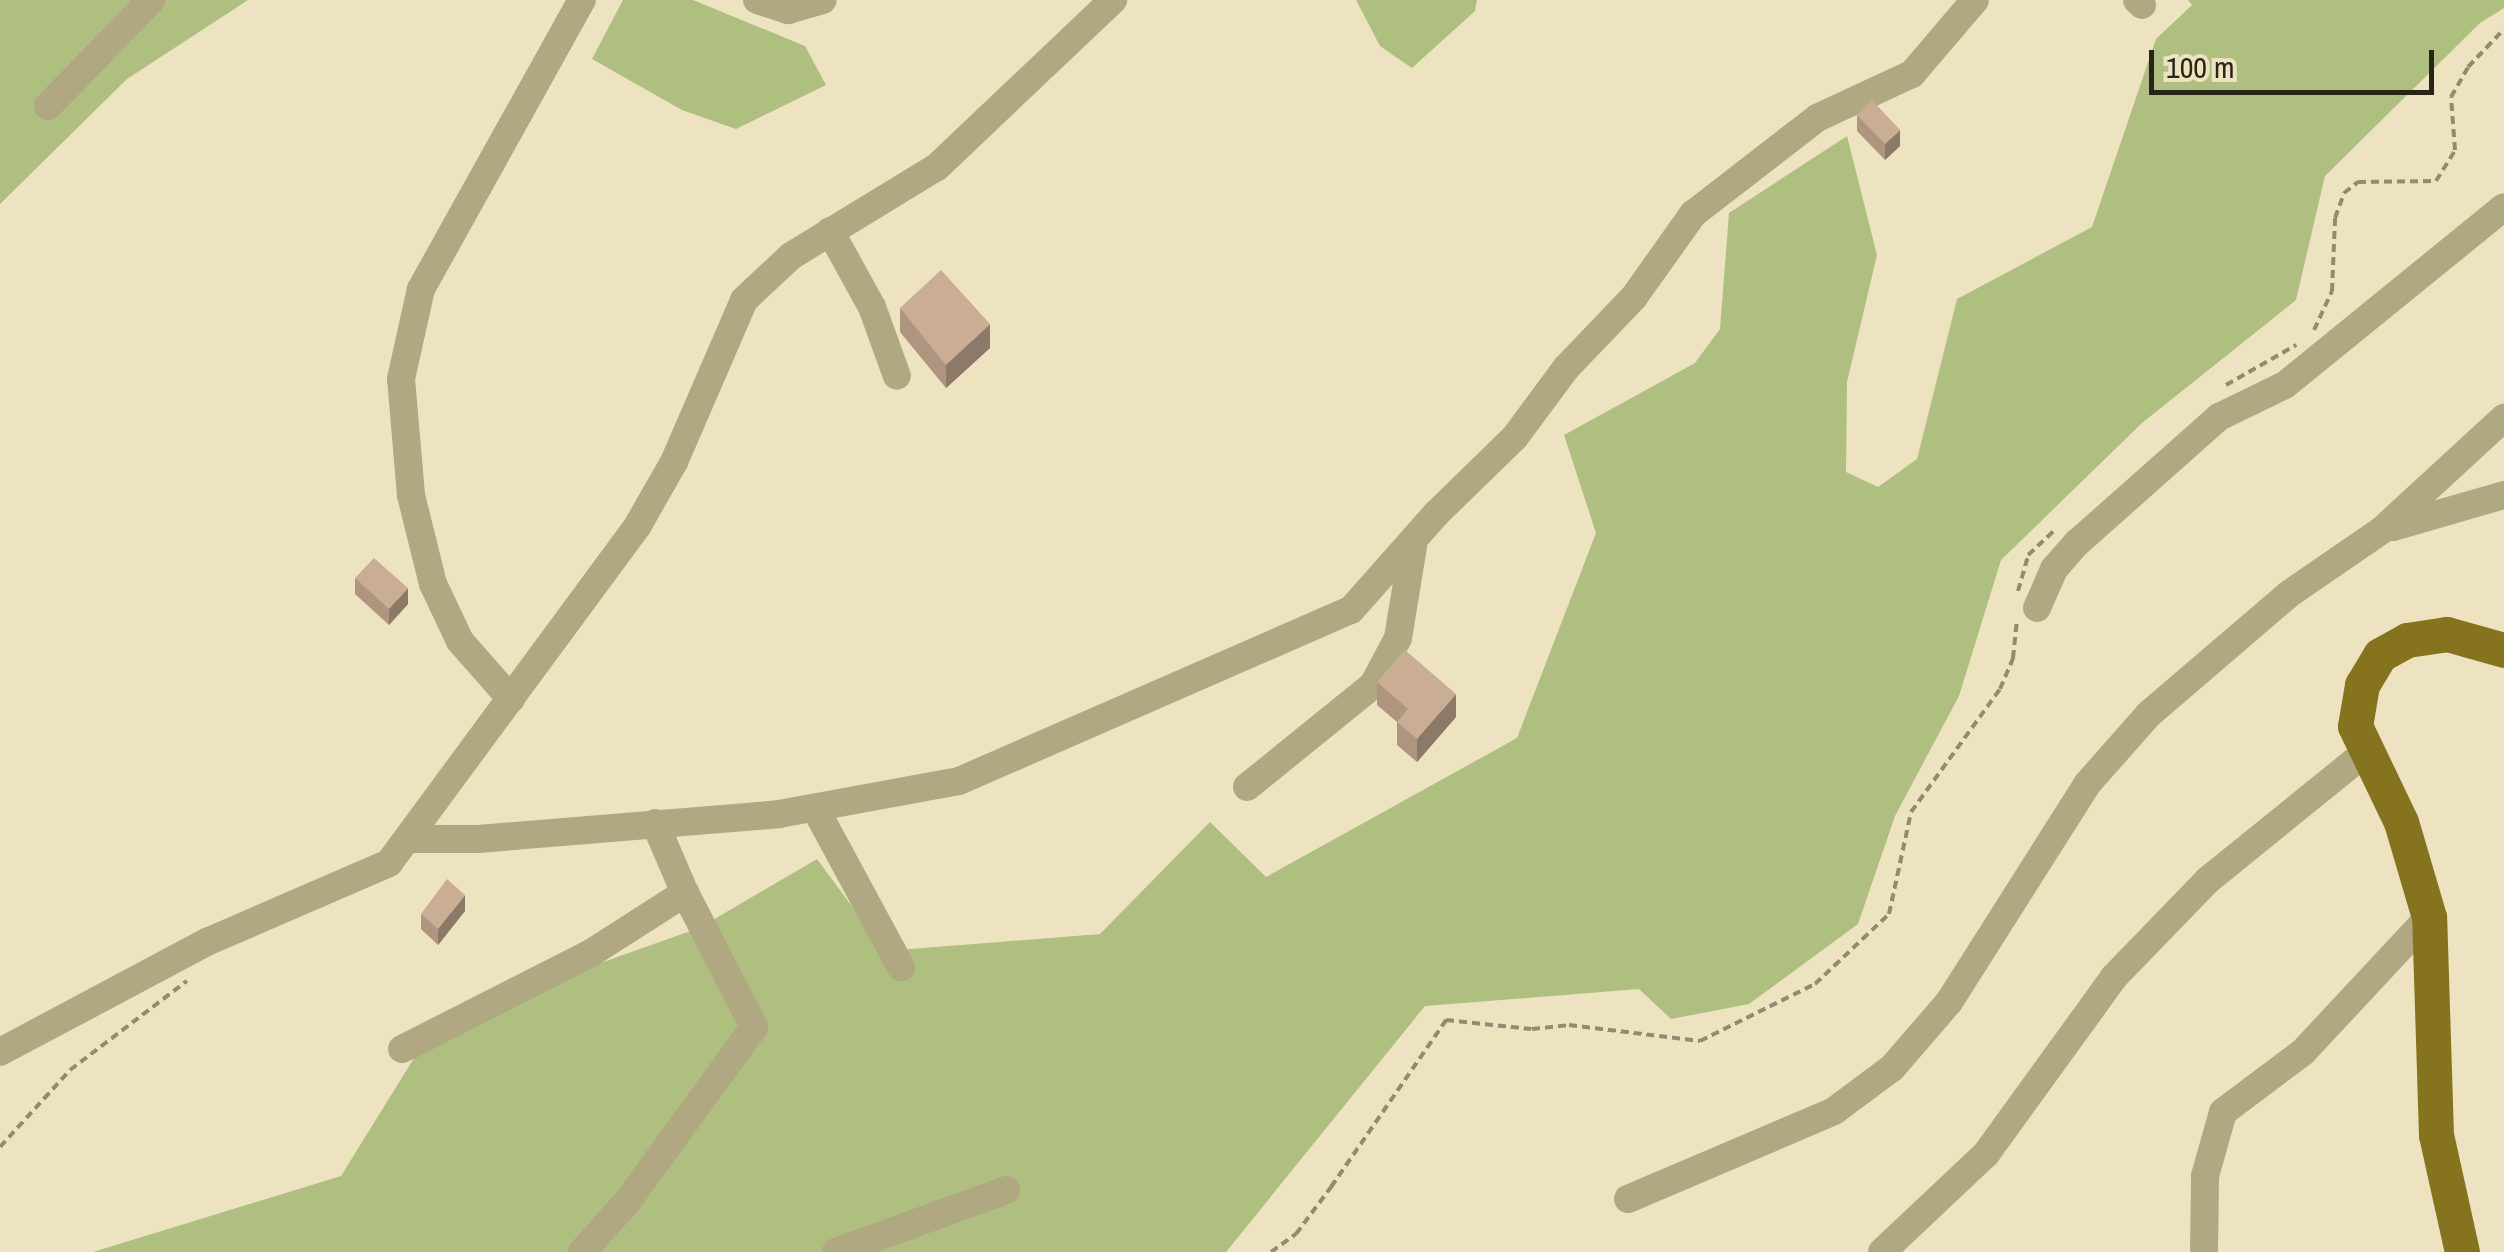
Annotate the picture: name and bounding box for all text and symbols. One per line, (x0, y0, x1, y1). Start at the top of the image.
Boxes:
scale bar (2154, 30, 2439, 92)
text: 100 m (2166, 47, 2234, 87)

